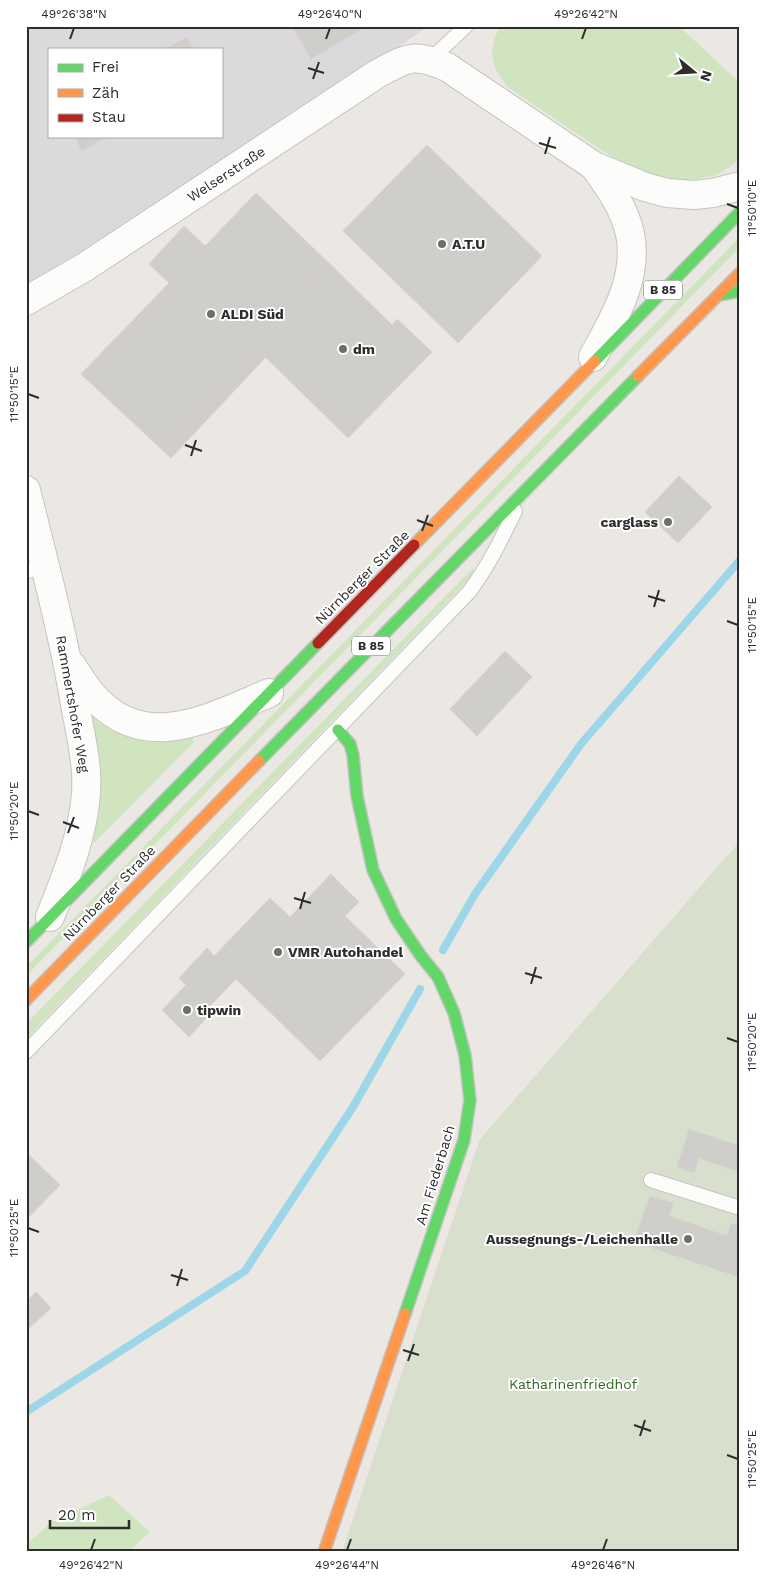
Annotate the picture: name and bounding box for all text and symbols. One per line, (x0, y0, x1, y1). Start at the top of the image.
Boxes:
text: 49°26'38"N (41, 7, 107, 21)
text: 49°26'40"N (298, 7, 362, 21)
text: 49°26'42"N (554, 7, 618, 21)
legend (48, 48, 222, 138)
north arrow (668, 48, 718, 98)
text: Frei (92, 58, 119, 76)
text: N (697, 69, 716, 83)
text: Zäh (92, 84, 119, 102)
text: Stau (92, 108, 126, 126)
street label: Welserstraße (184, 143, 268, 205)
text: 11°50'10"E (745, 179, 759, 236)
place label: A.T.U (452, 236, 485, 252)
marker: A.T.U (436, 238, 448, 250)
road number: B 85 (644, 280, 682, 300)
place label: ALDI Süd (221, 306, 284, 322)
marker: ALDI Süd (205, 308, 217, 320)
place label: dm (353, 341, 375, 357)
marker: dm (337, 343, 349, 355)
text: 11°50'15"E (7, 366, 21, 422)
place label: carglass (601, 514, 659, 530)
marker: carglass (662, 516, 674, 528)
street label: Nürnberger Straße (312, 527, 412, 627)
text: 11°50'15"E (745, 597, 759, 653)
street label: Rammertshofer Weg (53, 634, 93, 774)
road number: B 85 (352, 636, 390, 656)
text: 11°50'20"E (7, 781, 21, 841)
street label: Nürnberger Straße (59, 842, 159, 944)
place label: VMR Autohandel (288, 944, 404, 960)
marker: VMR Autohandel (272, 946, 284, 958)
place label: tipwin (197, 1002, 241, 1018)
marker: tipwin (181, 1004, 193, 1016)
text: 11°50'20"E (745, 1012, 759, 1072)
street label: Am Fiederbach (412, 1123, 458, 1227)
text: 11°50'25"E (7, 1198, 21, 1257)
place label: Aussegnungs-/Leichenhalle (486, 1231, 678, 1247)
marker: Aussegnungs-/Leichenhalle (682, 1233, 694, 1245)
park label: Katharinenfriedhof (509, 1376, 638, 1392)
text: 11°50'25"E (745, 1429, 759, 1488)
scale bar (50, 1498, 129, 1530)
text: 20 m (58, 1506, 96, 1524)
text: 49°26'42"N (59, 1558, 123, 1572)
text: 49°26'44"N (315, 1558, 379, 1572)
text: 49°26'46"N (571, 1558, 635, 1572)

